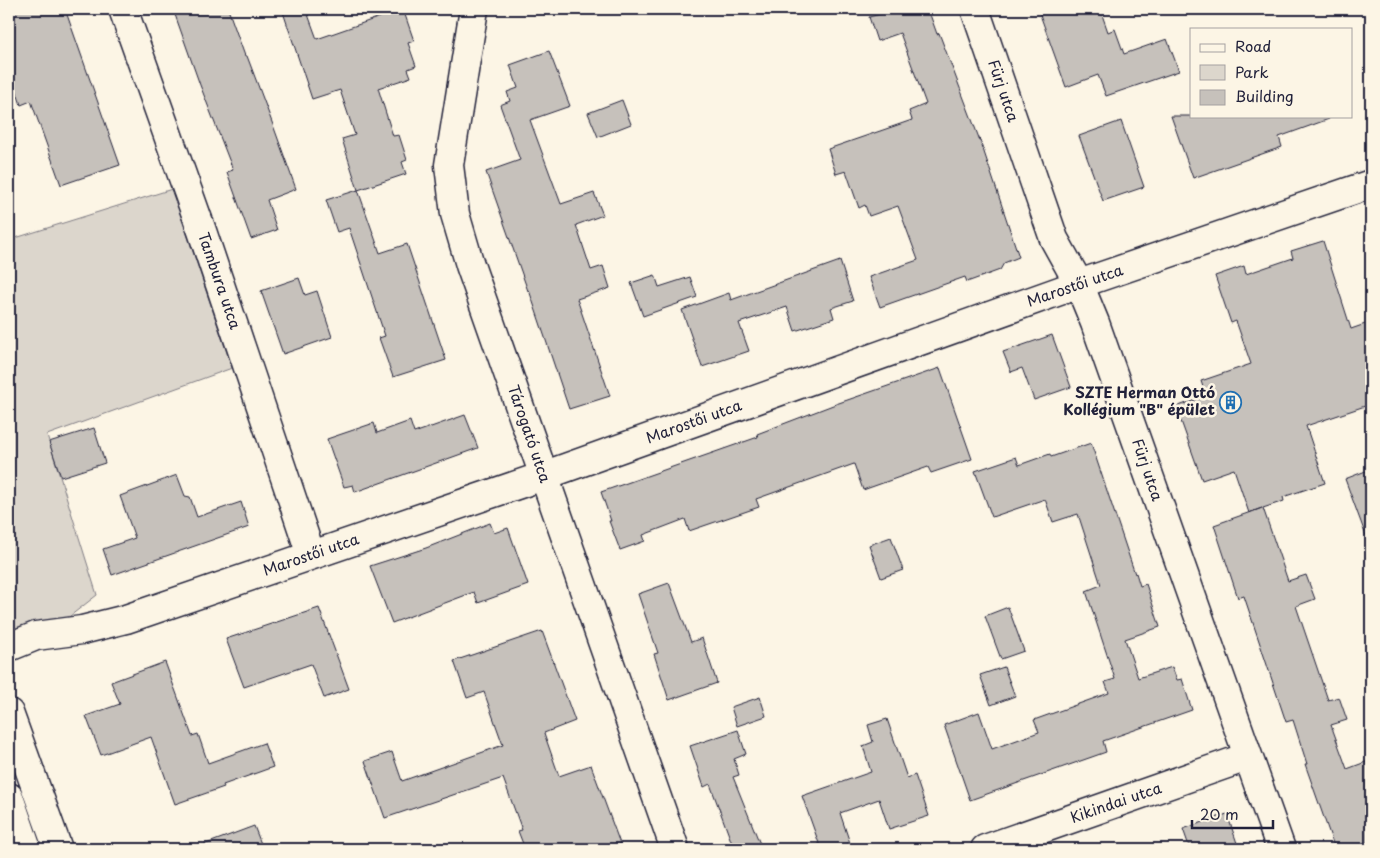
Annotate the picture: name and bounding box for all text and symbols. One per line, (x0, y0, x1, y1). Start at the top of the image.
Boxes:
legend (1190, 28, 1352, 118)
text: Road (1235, 34, 1271, 57)
street label: Fürj utca (983, 56, 1026, 125)
text: Park (1235, 60, 1269, 83)
text: Building (1235, 84, 1294, 107)
street label: Tambura utca (193, 229, 248, 333)
street label: Marostői utca (1023, 257, 1126, 312)
place label: SZTE Herman Ottó Kollégium "B" épület (1063, 380, 1215, 420)
street label: Tárogató utca (503, 381, 558, 486)
building icon: SZTE Herman Ottó Kollégium "B" épület (1219, 390, 1243, 414)
street label: Marostői utca (642, 392, 745, 449)
street label: Fürj utca (1127, 435, 1170, 504)
street label: Marostői utca (259, 526, 362, 581)
street label: Kikindai utca (1067, 775, 1164, 828)
scale bar (1192, 798, 1274, 830)
text: 20 m (1200, 802, 1239, 825)

